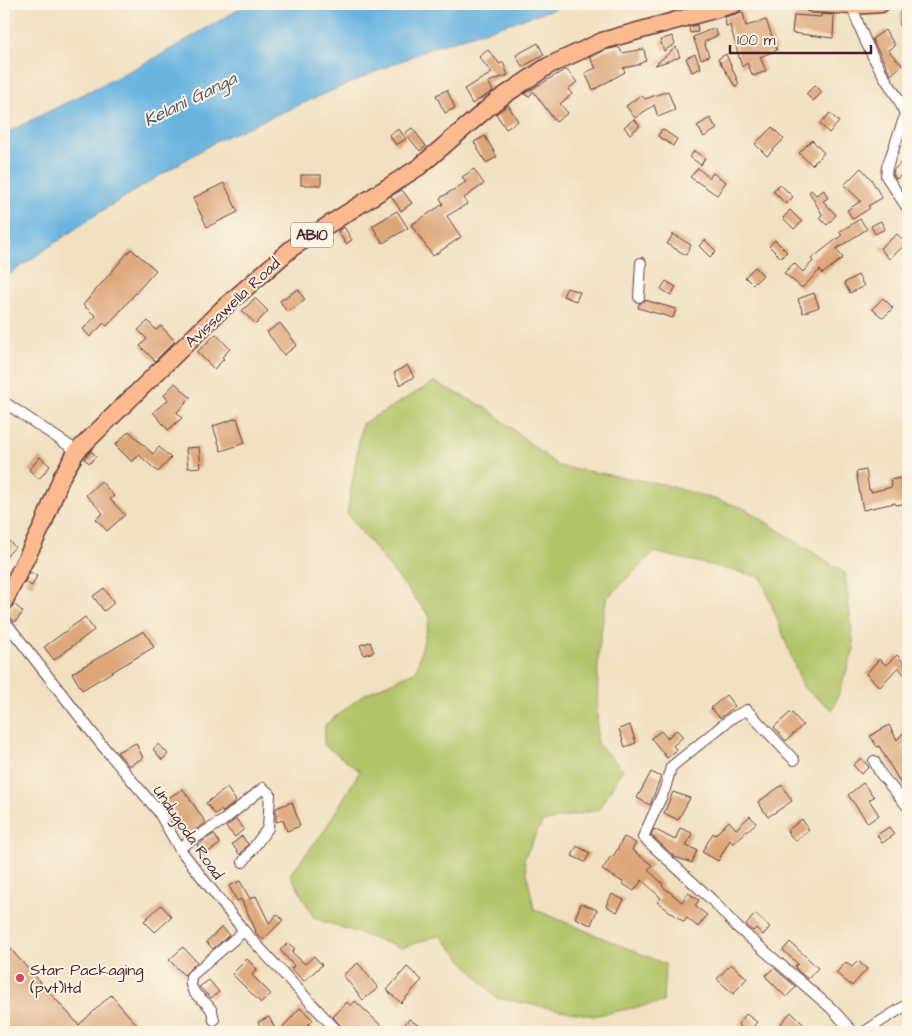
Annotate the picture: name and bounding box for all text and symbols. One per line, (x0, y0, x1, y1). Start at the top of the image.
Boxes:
scale bar (730, 22, 871, 54)
text: 100 m (737, 30, 776, 51)
water label: Kelani Ganga (140, 66, 242, 134)
road number: AB10 (291, 222, 333, 248)
street label: Avissawella Road (180, 253, 285, 353)
street label: Undugoda Road (147, 781, 229, 885)
place label: Star Packaging (pvt)ltd (30, 959, 143, 999)
marker: Star Packaging (pvt)ltd (14, 972, 26, 984)

